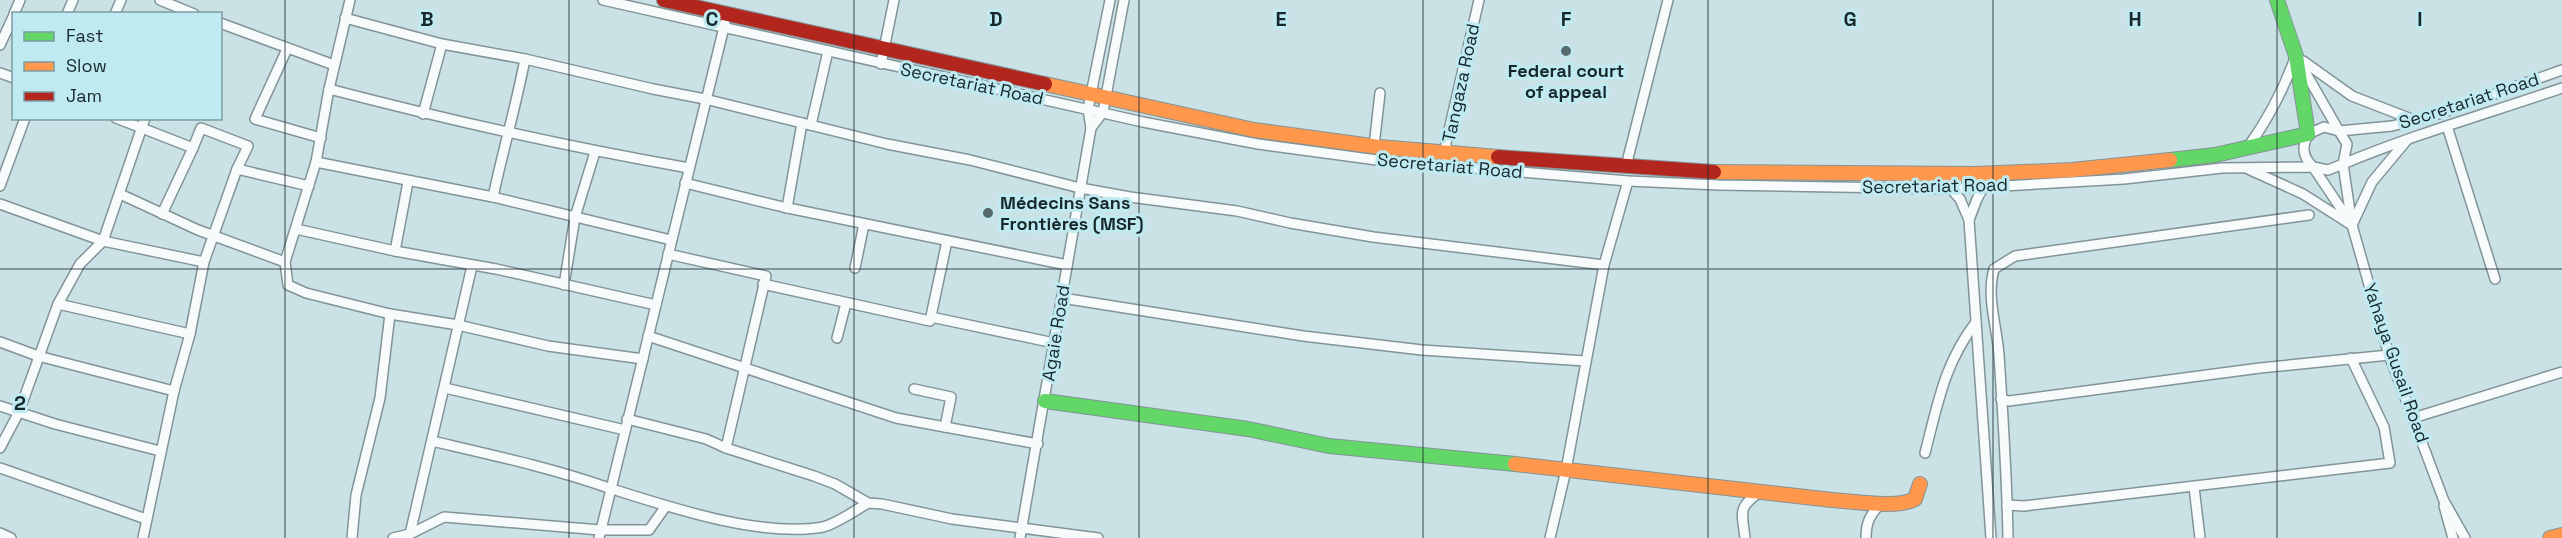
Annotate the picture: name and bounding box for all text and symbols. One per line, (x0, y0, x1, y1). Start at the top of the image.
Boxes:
text: B (420, 6, 434, 32)
text: C (706, 6, 719, 32)
text: D (989, 6, 1003, 32)
text: E (1275, 6, 1287, 32)
text: F (1561, 6, 1572, 32)
text: G (1843, 6, 1857, 32)
text: H (2128, 6, 2142, 32)
text: I (2417, 6, 2423, 32)
legend (12, 12, 222, 120)
street label: Tangaza Road (1437, 21, 1484, 144)
text: Fast (66, 24, 103, 47)
marker: Federal court of appeal (1559, 44, 1573, 58)
text: Slow (66, 54, 107, 77)
street label: Secretariat Road (898, 57, 1046, 110)
place label: Federal court of appeal (1508, 59, 1624, 103)
street label: Secretariat Road (2396, 67, 2542, 134)
text: Jam (66, 84, 102, 107)
street label: Secretariat Road (1376, 148, 1524, 183)
street label: Secretariat Road (1862, 173, 2008, 198)
place label: Médecins Sans Frontières (MSF) (1000, 191, 1143, 235)
marker: Médecins Sans Frontières (MSF) (981, 206, 995, 220)
street label: Yahaya Gusail Road (2358, 280, 2435, 446)
street label: Agaie Road (1037, 283, 1074, 383)
text: 2 (14, 390, 26, 416)

